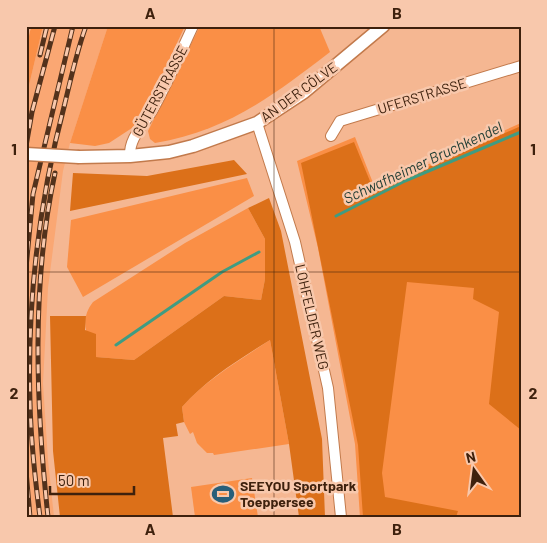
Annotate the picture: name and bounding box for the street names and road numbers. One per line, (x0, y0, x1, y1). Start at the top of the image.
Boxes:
street label: GÜTERSTRASSE (128, 42, 191, 139)
street label: AN DER CÖLVE (257, 58, 340, 125)
street label: UFERSTRASSE (375, 74, 468, 117)
street label: LOHFELDER WEG (292, 262, 333, 371)

